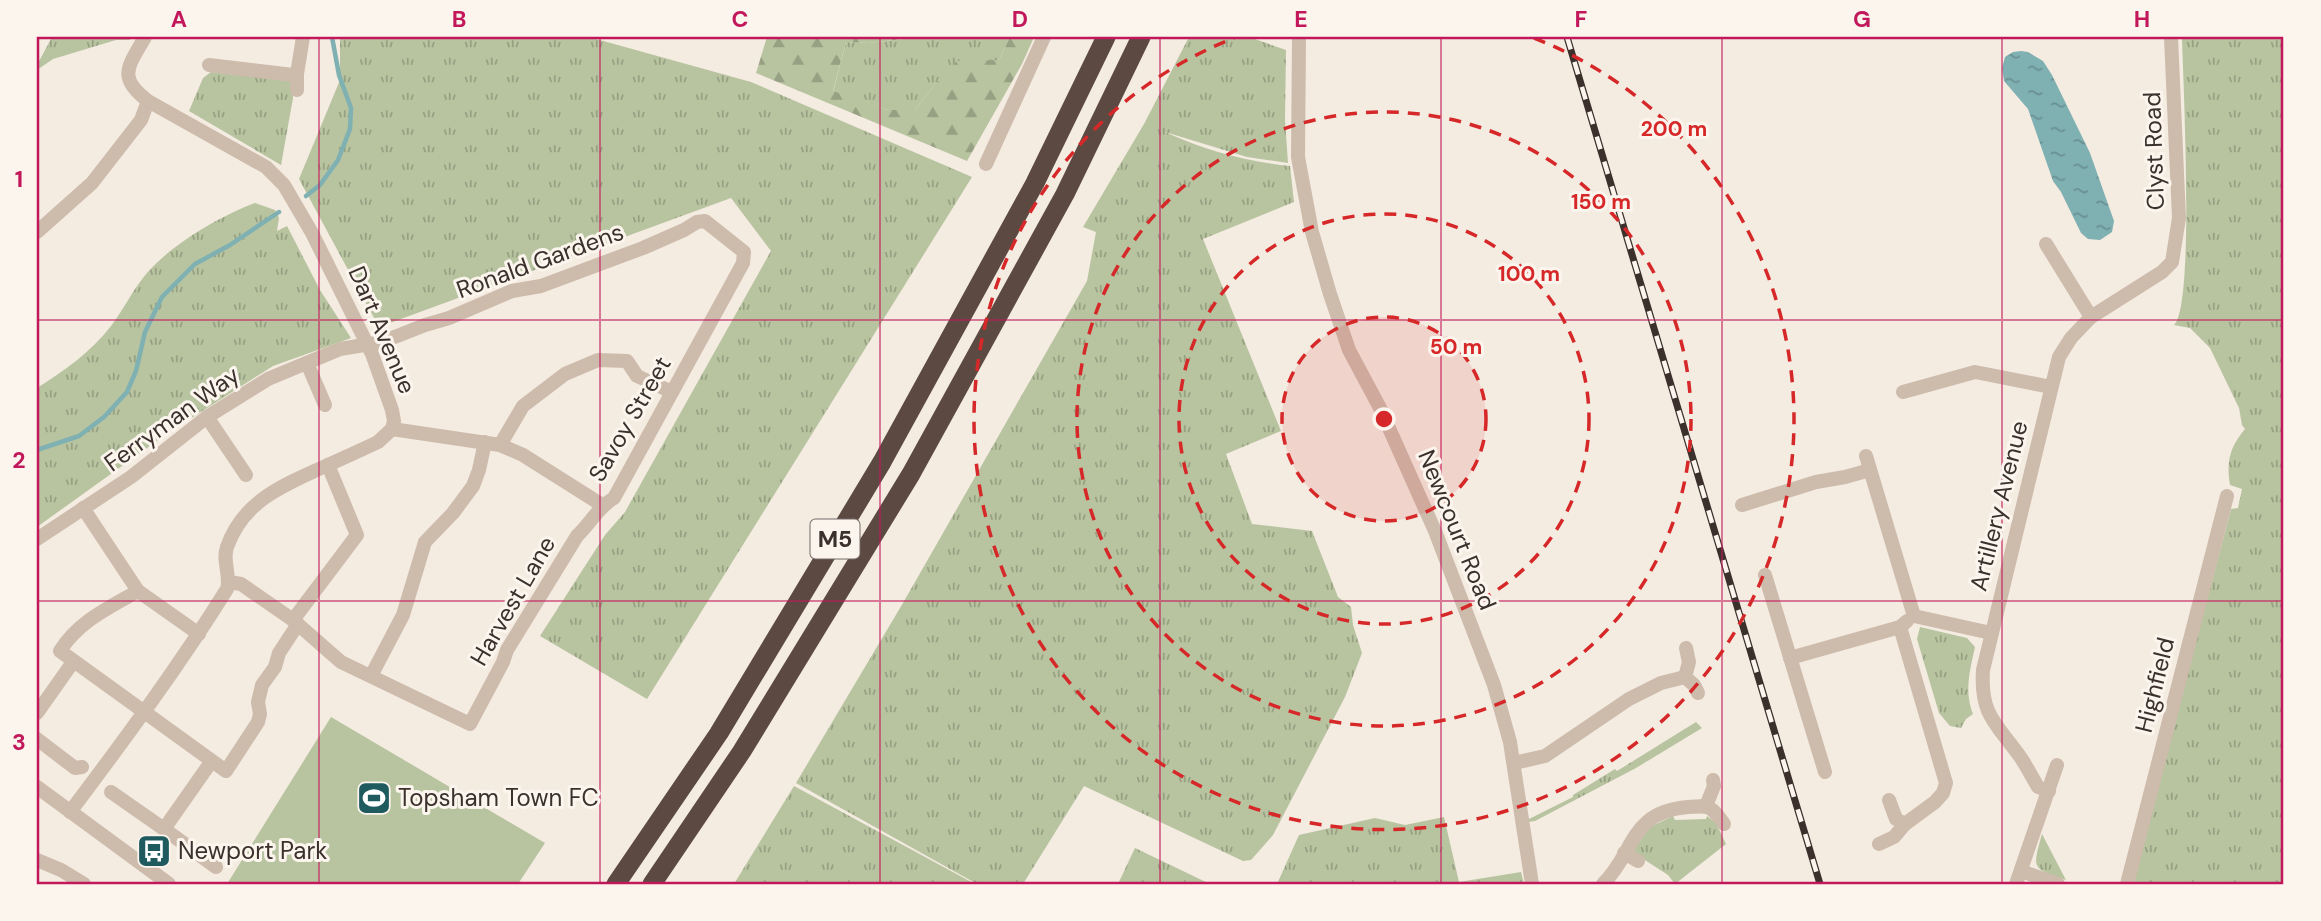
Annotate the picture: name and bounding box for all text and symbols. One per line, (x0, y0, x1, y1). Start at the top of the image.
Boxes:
text: A (171, 4, 187, 34)
text: B (452, 4, 466, 34)
text: C (732, 4, 748, 34)
text: D (1012, 4, 1028, 34)
text: E (1294, 4, 1308, 34)
text: F (1575, 4, 1588, 34)
text: G (1853, 4, 1871, 34)
text: H (2134, 4, 2150, 34)
street label: Clyst Road (2136, 91, 2171, 211)
text: 200 m (1641, 115, 1707, 143)
text: 1 (15, 164, 23, 194)
text: 150 m (1571, 188, 1631, 216)
street label: Ronald Gardens (452, 216, 628, 305)
text: 100 m (1498, 260, 1560, 288)
street label: Dart Avenue (342, 261, 423, 398)
text: 50 m (1430, 333, 1482, 361)
street label: Savoy Street (581, 351, 678, 487)
street label: Ferryman Way (98, 359, 245, 478)
centre of rings (1372, 407, 1396, 431)
street label: Artillery Avenue (1962, 417, 2035, 594)
text: 2 (12, 445, 26, 475)
street label: Newcourt Road (1411, 445, 1504, 614)
road number: M5 (810, 520, 860, 558)
street label: Harvest Lane (463, 530, 562, 671)
street label: Highfield (2128, 634, 2181, 736)
text: 3 (12, 727, 26, 757)
sports icon: Topsham Town FC (355, 779, 393, 817)
place label: Topsham Town FC (398, 782, 599, 813)
bus stop icon: Newport Park (135, 832, 173, 870)
place label: Newport Park (178, 835, 327, 866)

